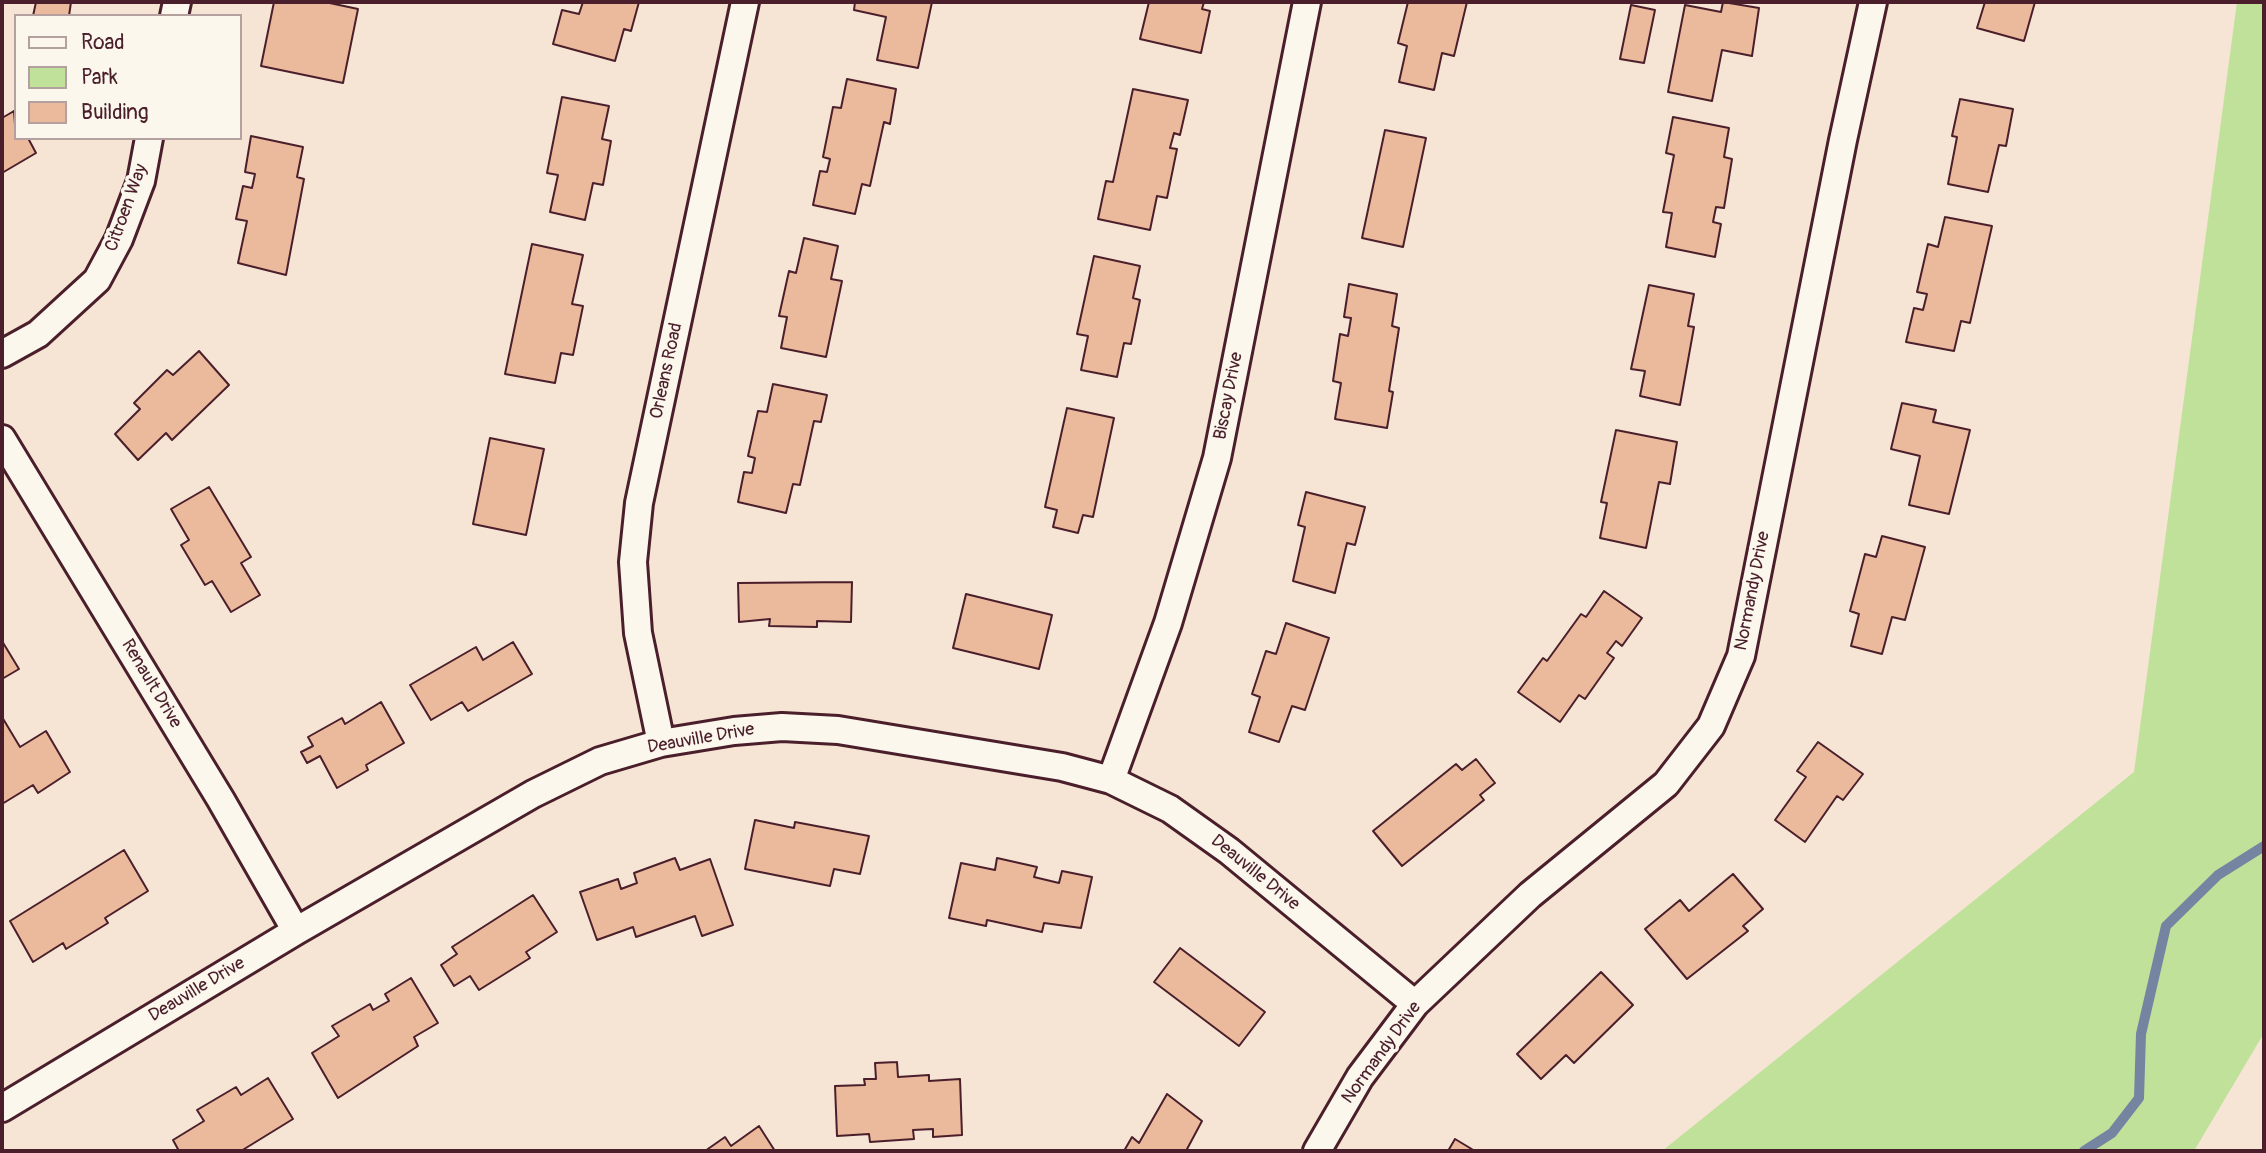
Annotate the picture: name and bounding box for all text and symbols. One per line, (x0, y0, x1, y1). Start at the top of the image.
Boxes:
legend (14, 14, 242, 140)
text: Road (81, 29, 125, 56)
text: Park (81, 64, 118, 91)
text: Building (81, 99, 148, 126)
street label: Citroen Way (101, 161, 153, 255)
street label: Orleans Road (646, 321, 688, 421)
street label: Biscay Drive (1210, 350, 1248, 442)
street label: Normandy Drive (1731, 530, 1775, 652)
street label: Renault Drive (116, 636, 186, 732)
street label: Deauville Drive (646, 719, 756, 759)
street label: Deauville Drive (1206, 831, 1304, 915)
street label: Deauville Drive (145, 953, 249, 1027)
street label: Normandy Drive (1338, 998, 1426, 1108)

